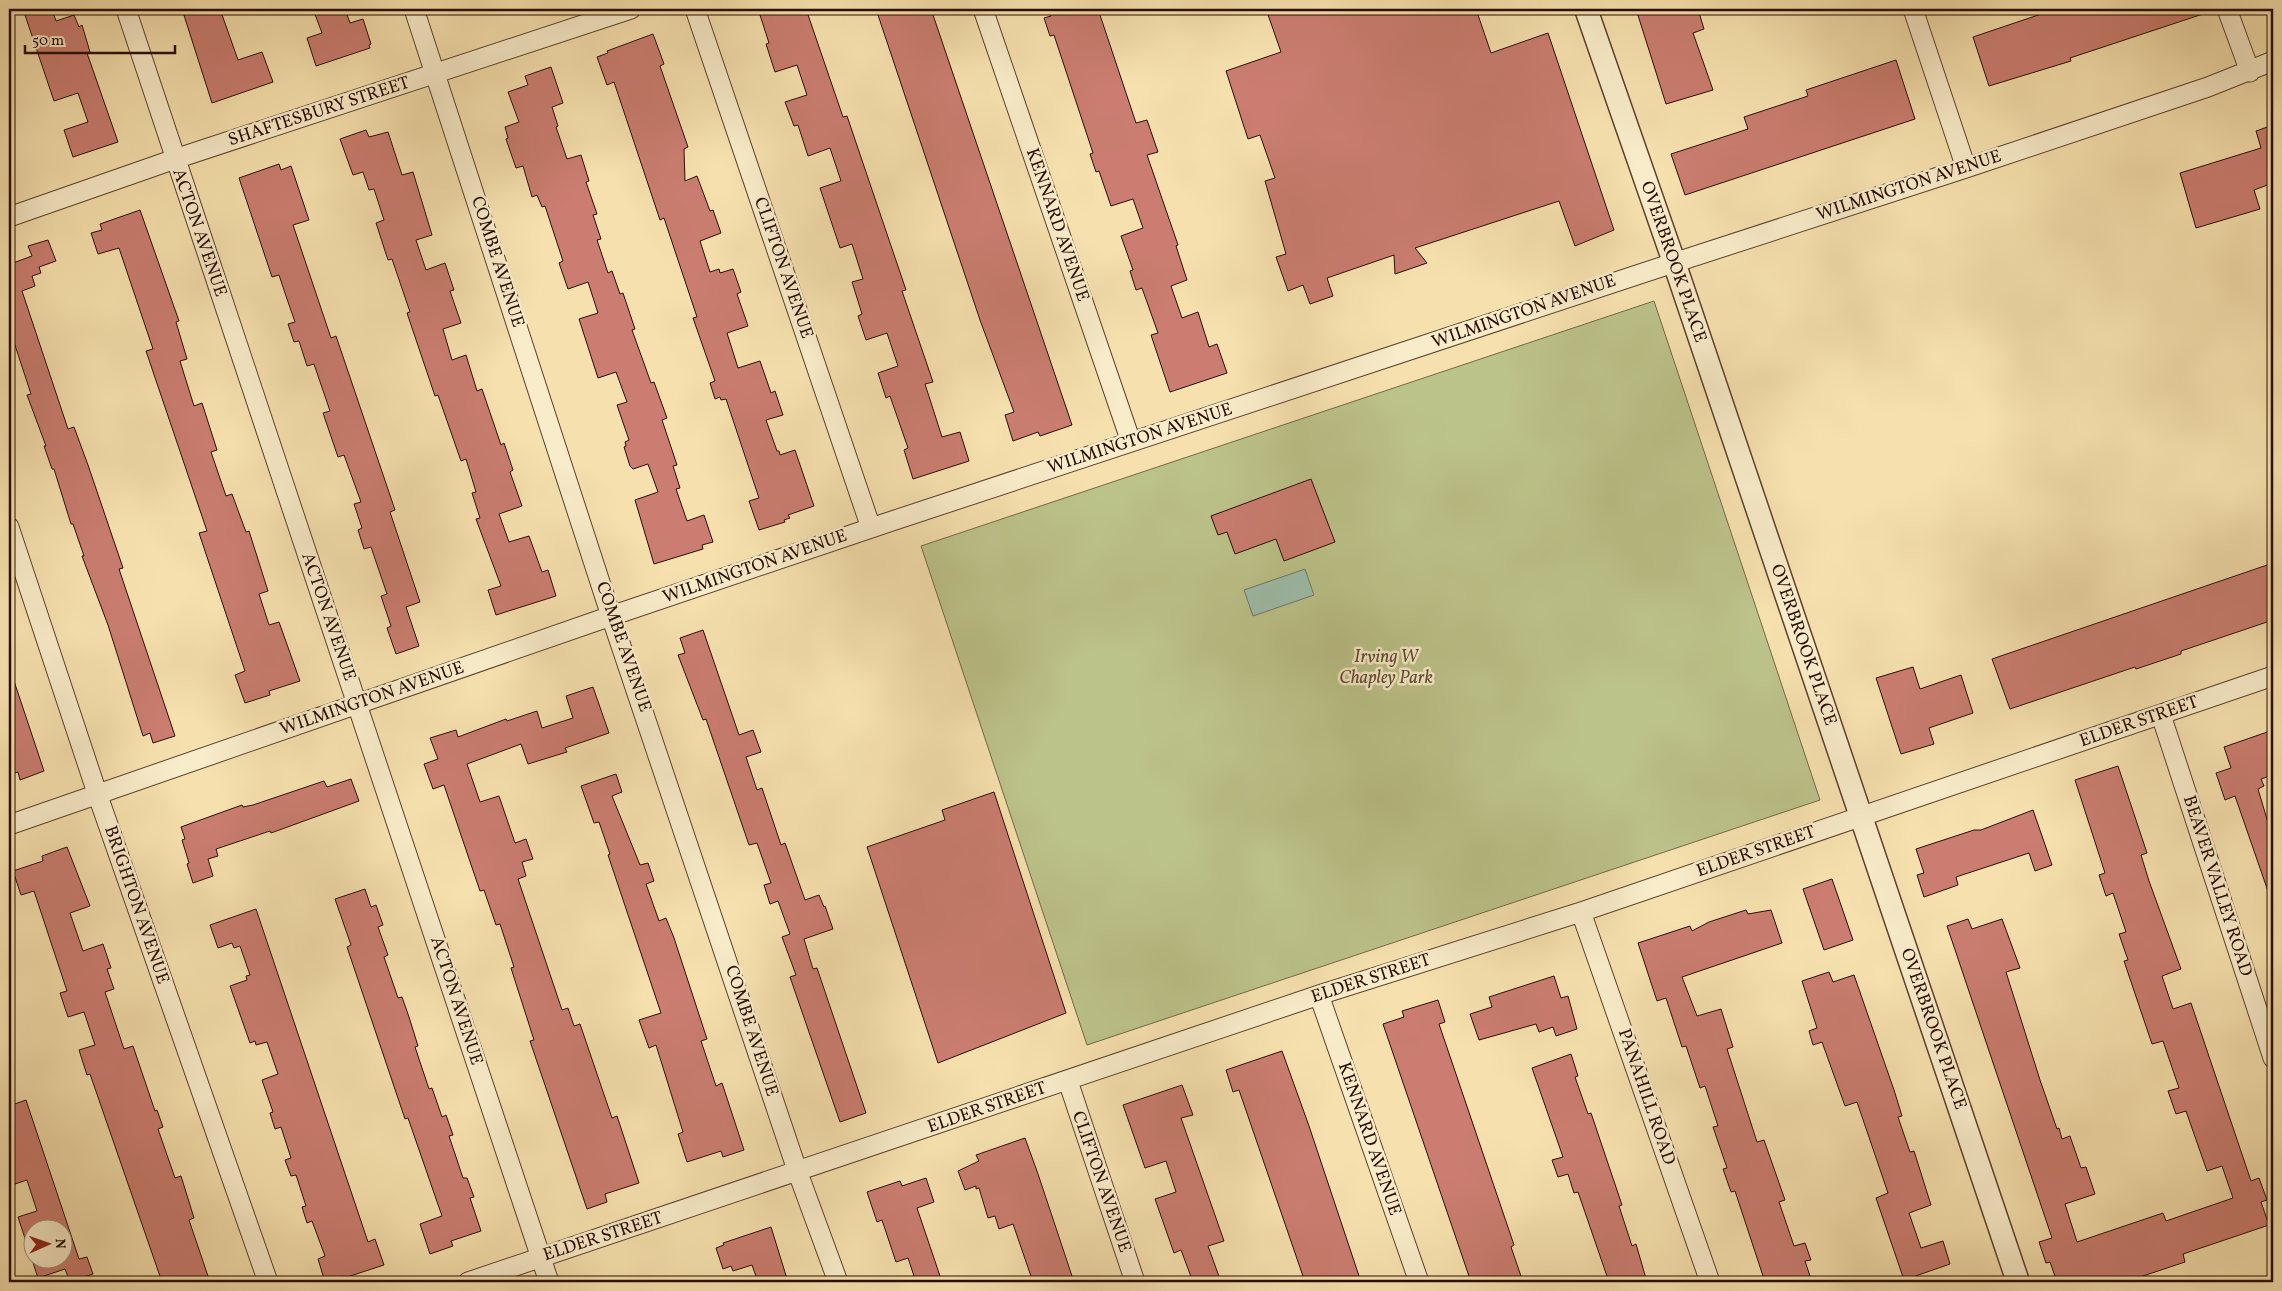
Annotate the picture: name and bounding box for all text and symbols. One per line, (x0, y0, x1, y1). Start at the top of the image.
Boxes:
scale bar (25, 22, 175, 54)
text: 50 m (32, 31, 64, 52)
street label: SHAFTESBURY STREET (225, 71, 413, 153)
street label: WILMINGTON AVENUE (1813, 144, 2005, 228)
street label: KENNARD AVENUE (1019, 145, 1095, 305)
street label: ACTON AVENUE (165, 166, 233, 301)
street label: OVERBROOK PLACE (1634, 178, 1712, 346)
street label: COMBE AVENUE (464, 193, 530, 331)
street label: CLIFTON AVENUE (747, 194, 819, 342)
street label: WILMINGTON AVENUE (1429, 269, 1620, 355)
street label: WILMINGTON AVENUE (1044, 397, 1236, 481)
street label: WILMINGTON AVENUE (660, 524, 851, 610)
street label: ACTON AVENUE (294, 550, 362, 685)
street label: OVERBROOK PLACE (1764, 561, 1842, 729)
street label: COMBE AVENUE (589, 578, 657, 716)
park label: Irving W Chapley Park (1339, 645, 1433, 691)
street label: WILMINGTON AVENUE (277, 656, 468, 742)
street label: ELDER STREET (2076, 690, 2202, 754)
street label: BEAVER VALLEY ROAD (2176, 792, 2258, 980)
street label: ELDER STREET (1693, 820, 1819, 884)
street label: BRIGHTON AVENUE (97, 822, 175, 988)
street label: ACTON AVENUE (423, 933, 489, 1069)
street label: OVERBROOK PLACE (1894, 945, 1972, 1113)
street label: ELDER STREET (1308, 948, 1434, 1010)
street label: COMBE AVENUE (718, 962, 784, 1100)
street label: PANAHILL ROAD (1611, 1026, 1681, 1168)
street label: KENNARD AVENUE (1331, 1059, 1407, 1219)
street label: ELDER STREET (924, 1076, 1050, 1140)
street label: CLIFTON AVENUE (1065, 1108, 1137, 1256)
street label: ELDER STREET (540, 1206, 666, 1268)
north arrow (22, 1218, 72, 1268)
text: N (50, 1238, 69, 1249)

